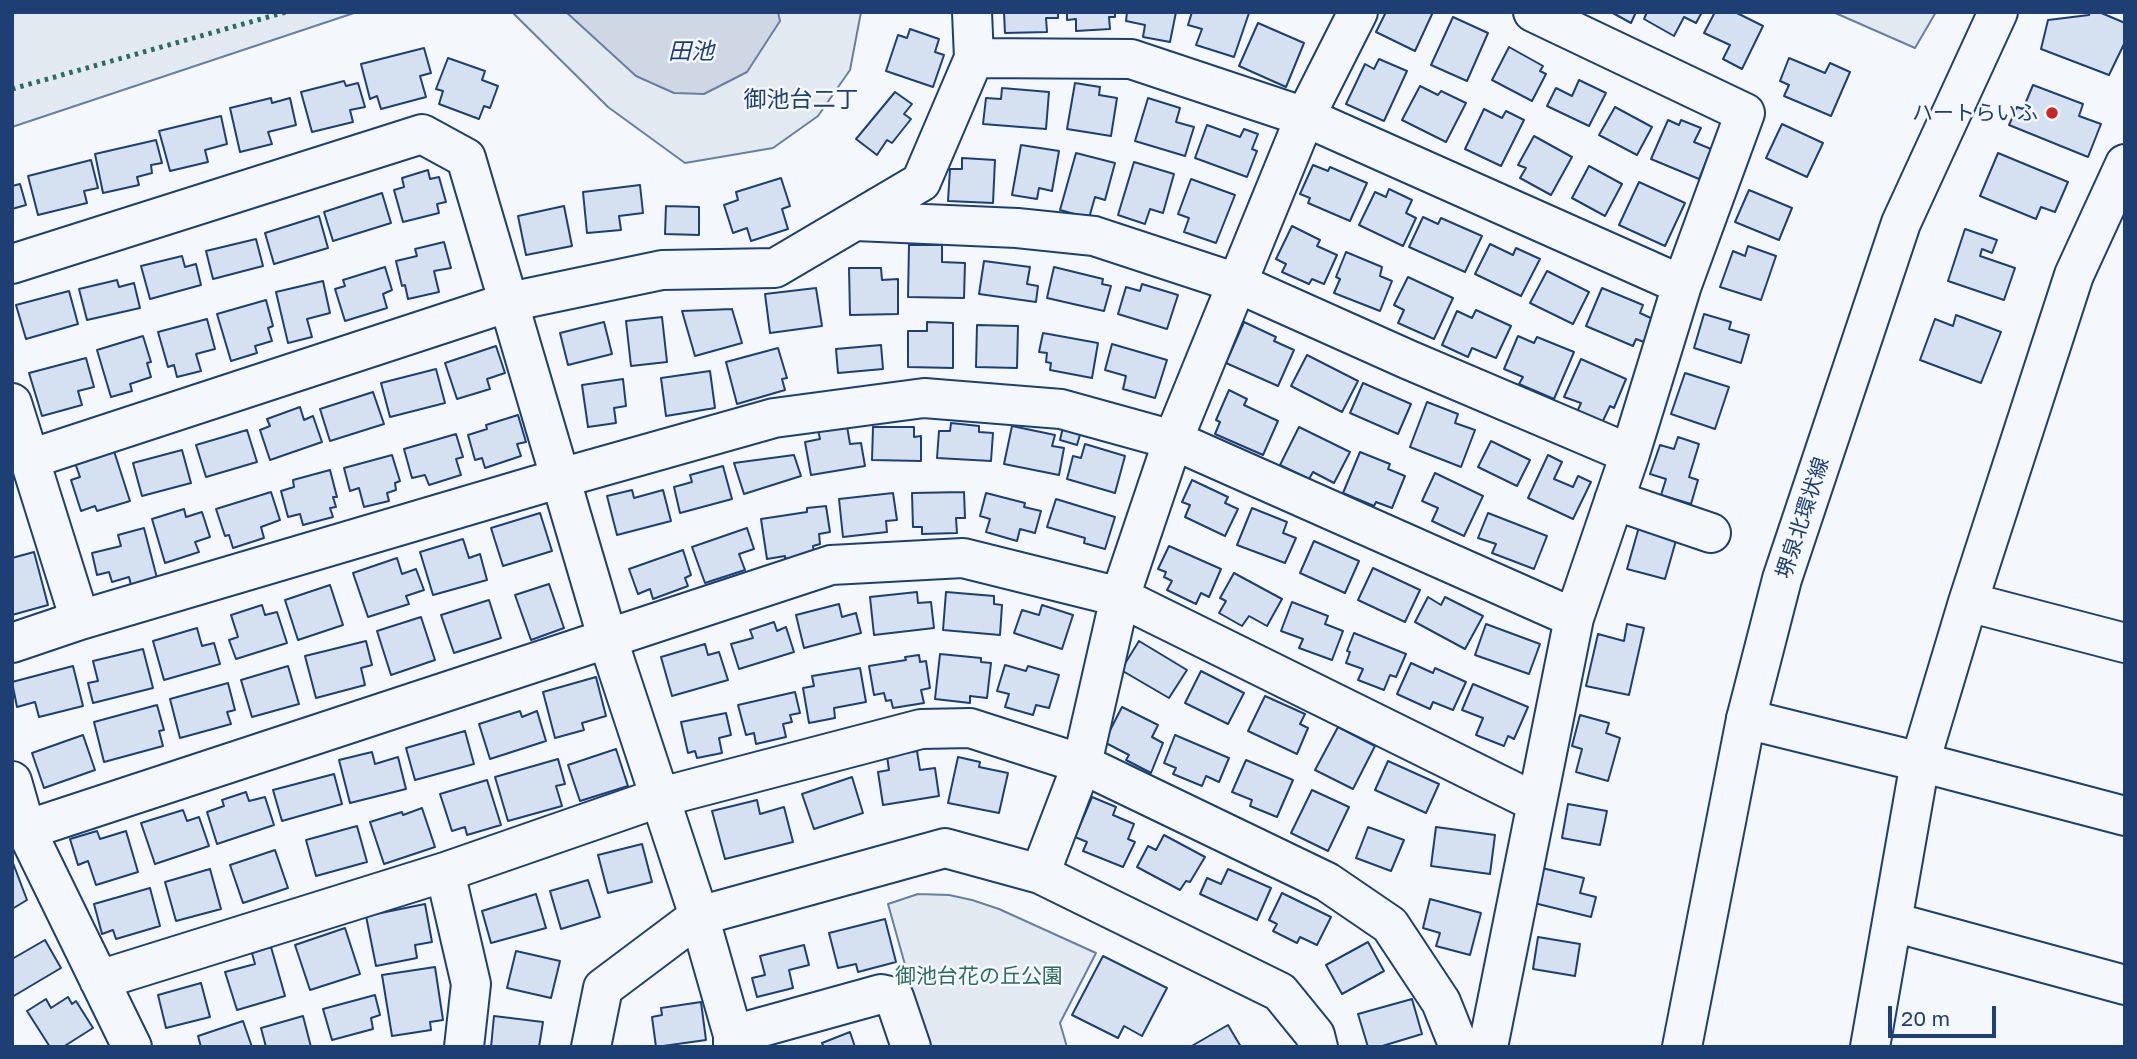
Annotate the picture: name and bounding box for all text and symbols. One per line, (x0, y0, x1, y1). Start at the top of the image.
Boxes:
water label: 田池 (668, 38, 714, 66)
district label: 御池台二丁 (744, 86, 858, 114)
place label: ハートらいふ (1912, 100, 2038, 126)
marker: ハートらいふ (2044, 105, 2060, 121)
street label: 堺泉北環状線 (1772, 454, 1834, 582)
park label: 御池台花の丘公園 (895, 963, 1063, 989)
scale bar (1892, 992, 2000, 1036)
text: 20 m (1901, 1005, 1950, 1031)

